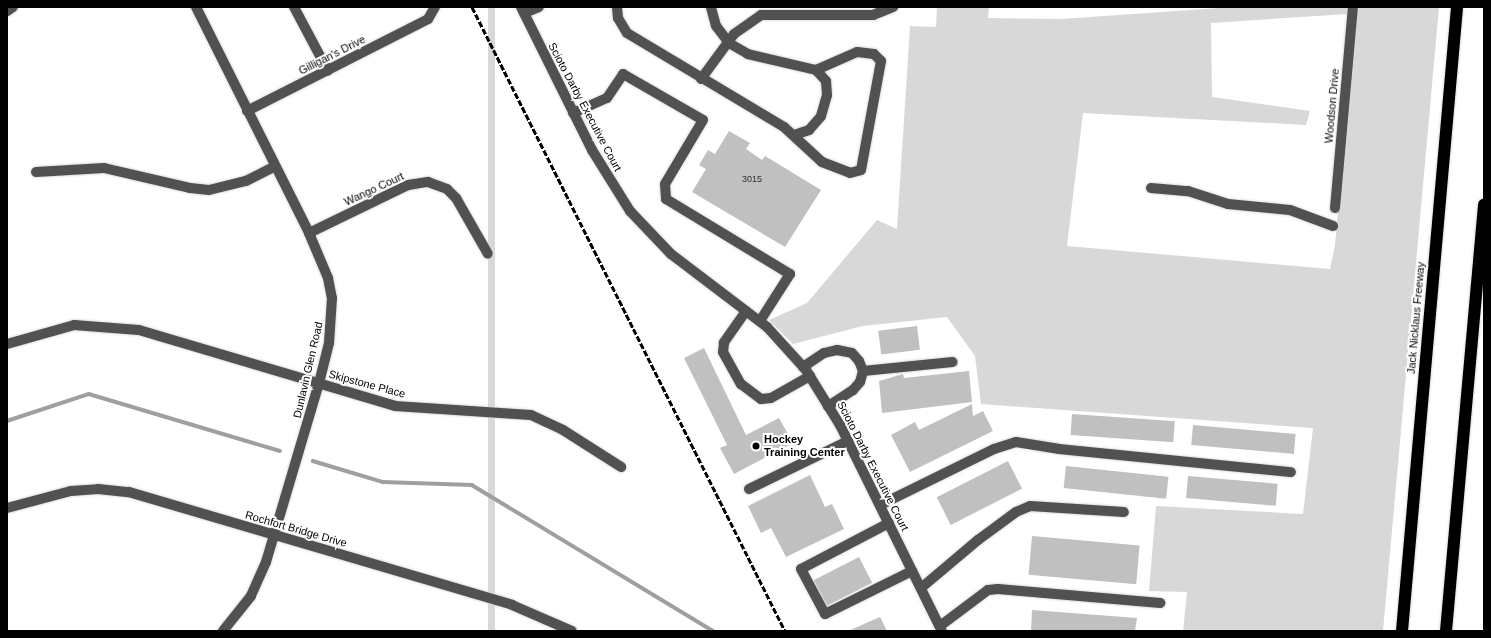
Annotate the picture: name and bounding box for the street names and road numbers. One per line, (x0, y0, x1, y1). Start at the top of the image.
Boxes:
street label: Gilligan's Drive (296, 33, 368, 77)
street label: Scioto Darby Executive Court (545, 40, 625, 174)
street label: Woodson Drive (1322, 68, 1342, 144)
street label: Wango Court (342, 169, 406, 209)
street label: Jack Nicklaus Freeway (1405, 261, 1427, 375)
street label: Dunlavin Glen Road (290, 321, 326, 419)
street label: Skipstone Place (327, 367, 407, 401)
street label: Scioto Darby Executive Court (835, 399, 911, 533)
street label: Rochfort Bridge Drive (244, 508, 348, 550)

